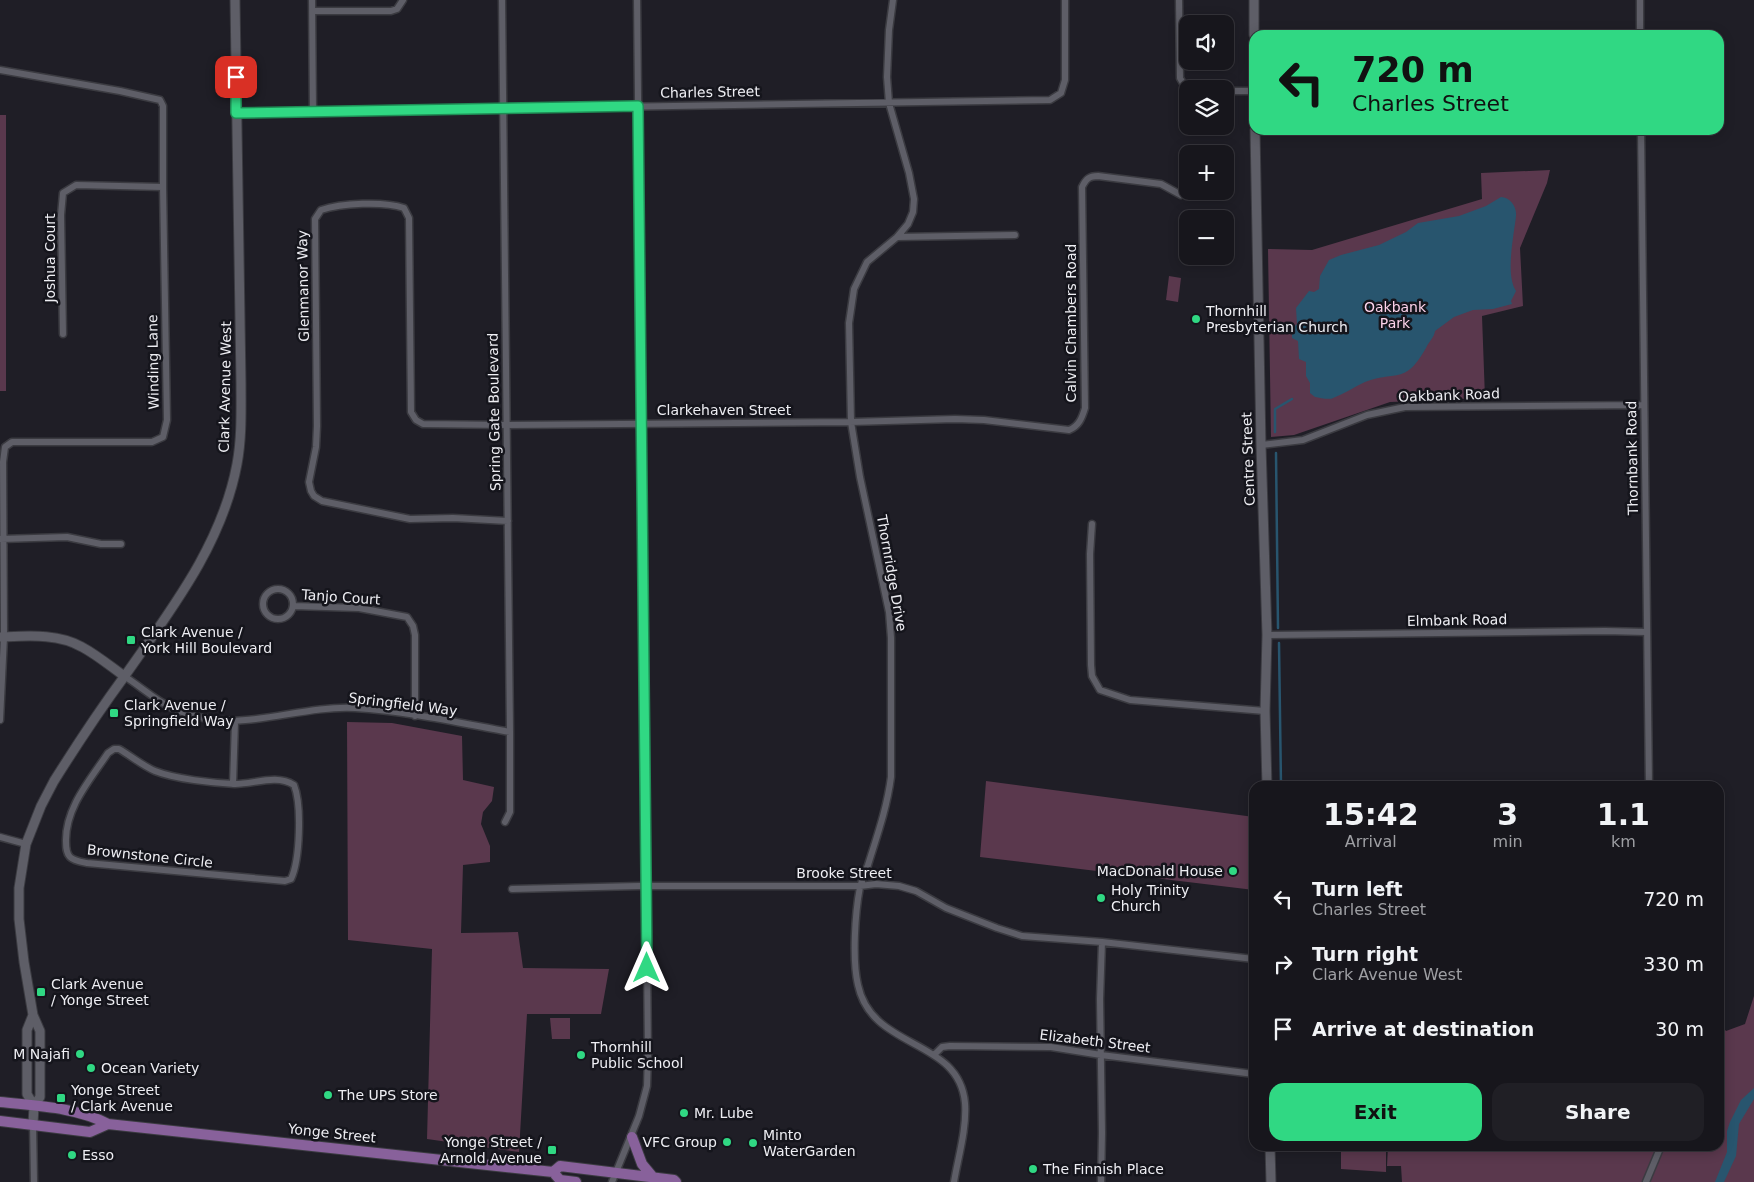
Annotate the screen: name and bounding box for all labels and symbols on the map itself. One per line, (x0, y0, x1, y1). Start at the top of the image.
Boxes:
pin (215, 56, 257, 98)
street label: Charles Street (660, 83, 761, 101)
street label: Joshua Court (42, 213, 58, 304)
street label: Glenmanor Way (294, 230, 312, 342)
street label: Calvin Chambers Road (1063, 244, 1079, 402)
park label: Oakbank Park (1364, 299, 1427, 331)
place label: Thornhill Presbyterian Church (1205, 303, 1348, 335)
marker: Thornhill Presbyterian Church (1190, 313, 1202, 325)
street label: Winding Lane (144, 314, 162, 410)
street label: Clark Avenue West (216, 321, 234, 453)
street label: Spring Gate Boulevard (485, 333, 503, 491)
street label: Oakbank Road (1398, 385, 1500, 405)
street label: Thornbank Road (1623, 401, 1641, 516)
street label: Clarkehaven Street (657, 402, 792, 418)
street label: Centre Street (1238, 411, 1258, 506)
street label: Thornridge Drive (874, 512, 910, 633)
street label: Tanjo Court (300, 586, 381, 608)
street label: Elmbank Road (1407, 611, 1507, 629)
place label: Clark Avenue / York Hill Boulevard (140, 624, 272, 656)
marker: Clark Avenue / York Hill Boulevard (125, 634, 137, 646)
street label: Springfield Way (348, 689, 458, 719)
place label: Clark Avenue / Springfield Way (124, 697, 234, 729)
marker: Clark Avenue / Springfield Way (108, 707, 120, 719)
street label: Brownstone Circle (86, 841, 214, 871)
place label: MacDonald House (1097, 863, 1223, 879)
street label: Brooke Street (796, 865, 892, 881)
marker: MacDonald House (1227, 865, 1239, 877)
place label: Holy Trinity Church (1111, 882, 1189, 914)
marker: Holy Trinity Church (1095, 892, 1107, 904)
position arrow (620, 941, 672, 993)
place label: Clark Avenue / Yonge Street (51, 976, 149, 1008)
marker: Clark Avenue / Yonge Street (35, 986, 47, 998)
street label: Elizabeth Street (1039, 1026, 1152, 1056)
place label: Thornhill Public School (590, 1039, 683, 1071)
place label: M Najafi (13, 1046, 70, 1062)
marker: M Najafi (74, 1048, 86, 1060)
marker: Thornhill Public School (575, 1049, 587, 1061)
place label: Ocean Variety (101, 1060, 199, 1076)
marker: Ocean Variety (85, 1062, 97, 1074)
place label: Yonge Street / Clark Avenue (70, 1082, 173, 1114)
place label: The UPS Store (337, 1087, 438, 1103)
marker: The UPS Store (322, 1089, 334, 1101)
marker: Yonge Street / Clark Avenue (55, 1092, 67, 1104)
place label: Mr. Lube (694, 1105, 753, 1121)
marker: Mr. Lube (678, 1107, 690, 1119)
street label: Yonge Street (286, 1120, 377, 1146)
place label: Minto WaterGarden (763, 1127, 856, 1159)
place label: Yonge Street / Arnold Avenue (440, 1134, 542, 1166)
place label: VFC Group (643, 1134, 717, 1150)
marker: VFC Group (721, 1136, 733, 1148)
marker: Minto WaterGarden (747, 1137, 759, 1149)
marker: Yonge Street / Arnold Avenue (546, 1144, 558, 1156)
place label: Esso (82, 1147, 114, 1163)
marker: Esso (66, 1149, 78, 1161)
place label: The Finnish Place (1042, 1161, 1164, 1177)
marker: The Finnish Place (1027, 1163, 1039, 1175)

